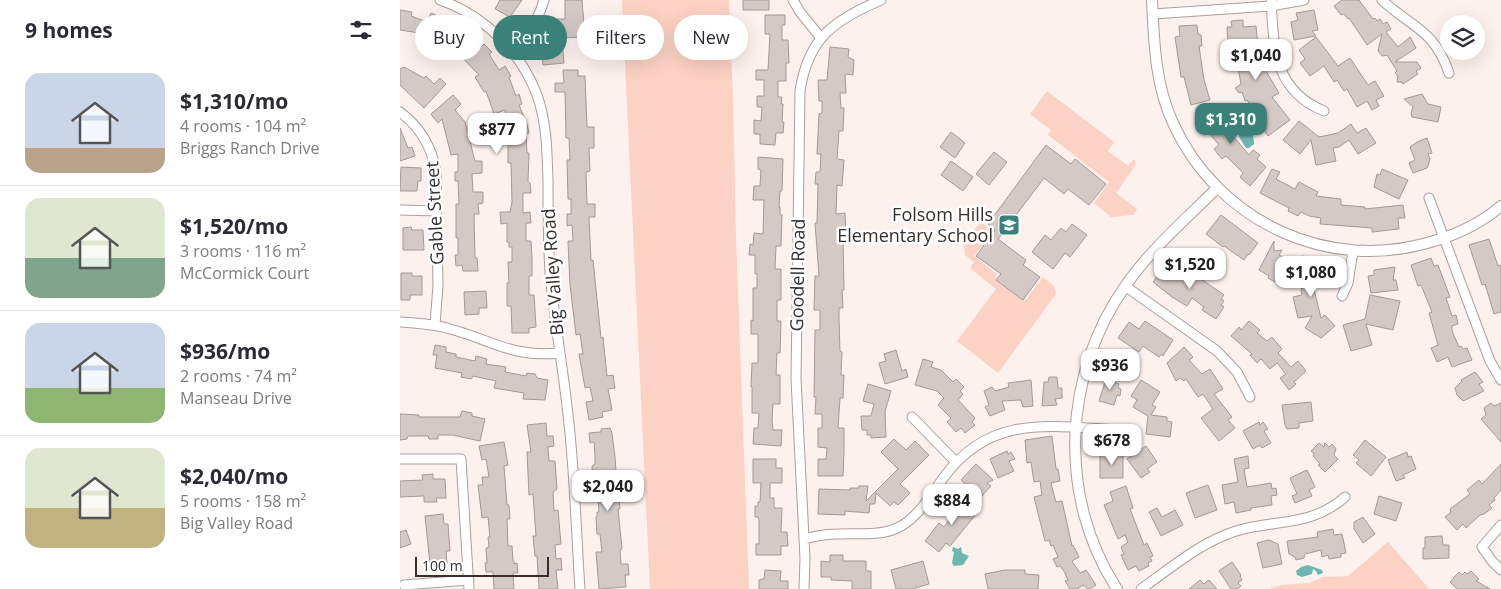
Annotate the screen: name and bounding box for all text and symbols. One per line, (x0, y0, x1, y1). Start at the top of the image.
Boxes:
chip: Buy (415, 15, 483, 60)
chip: Rent (493, 15, 567, 60)
chip: Filters (577, 15, 664, 60)
chip: New (674, 15, 748, 60)
map controls (1440, 15, 1485, 60)
button: layers (1440, 15, 1485, 60)
text: 9 homes (25, 16, 113, 44)
icon: filters (347, 16, 375, 44)
pin: $1,040 (1215, 38, 1297, 81)
text: $1,040 (1231, 44, 1281, 66)
text: $1,310/mo (180, 87, 288, 115)
icon: home (65, 93, 125, 153)
pin: $1,310 (1190, 102, 1272, 145)
text: $1,310 (1206, 108, 1256, 130)
pin: $877 (467, 112, 527, 155)
text: 4 rooms · 104 m² (180, 115, 306, 137)
text: $877 (479, 118, 515, 140)
text: Briggs Ranch Drive (180, 137, 319, 159)
street label: Gable Street (419, 161, 449, 265)
place label: Folsom Hills Elementary School (837, 202, 993, 247)
street label: Big Valley Road (536, 208, 568, 336)
text: $1,520/mo (180, 212, 288, 240)
school or university icon: Folsom Hills Elementary School (997, 213, 1021, 237)
icon: home (65, 218, 125, 278)
street label: Goodell Road (784, 218, 810, 331)
text: 3 rooms · 116 m² (180, 240, 306, 262)
pin: $1,520 (1149, 248, 1231, 290)
text: $1,520 (1165, 253, 1215, 275)
pin: $1,080 (1270, 256, 1352, 298)
text: $1,080 (1286, 261, 1336, 283)
text: McCormick Court (180, 262, 309, 284)
text: $936/mo (180, 337, 270, 365)
icon: home (65, 343, 125, 403)
pin: $936 (1080, 348, 1140, 391)
text: $936 (1092, 354, 1128, 376)
text: 2 rooms · 74 m² (180, 365, 297, 387)
text: Manseau Drive (180, 387, 292, 409)
pin: $678 (1082, 424, 1142, 466)
text: $678 (1094, 429, 1130, 451)
text: $2,040/mo (180, 462, 288, 490)
icon: home (65, 468, 125, 528)
pin: $2,040 (567, 470, 649, 512)
text: $2,040 (583, 475, 633, 497)
pin: $884 (922, 484, 982, 526)
text: $884 (934, 489, 970, 511)
text: 5 rooms · 158 m² (180, 490, 306, 512)
text: Big Valley Road (180, 512, 293, 534)
scale bar (415, 554, 549, 577)
text: 100 m (422, 556, 463, 575)

